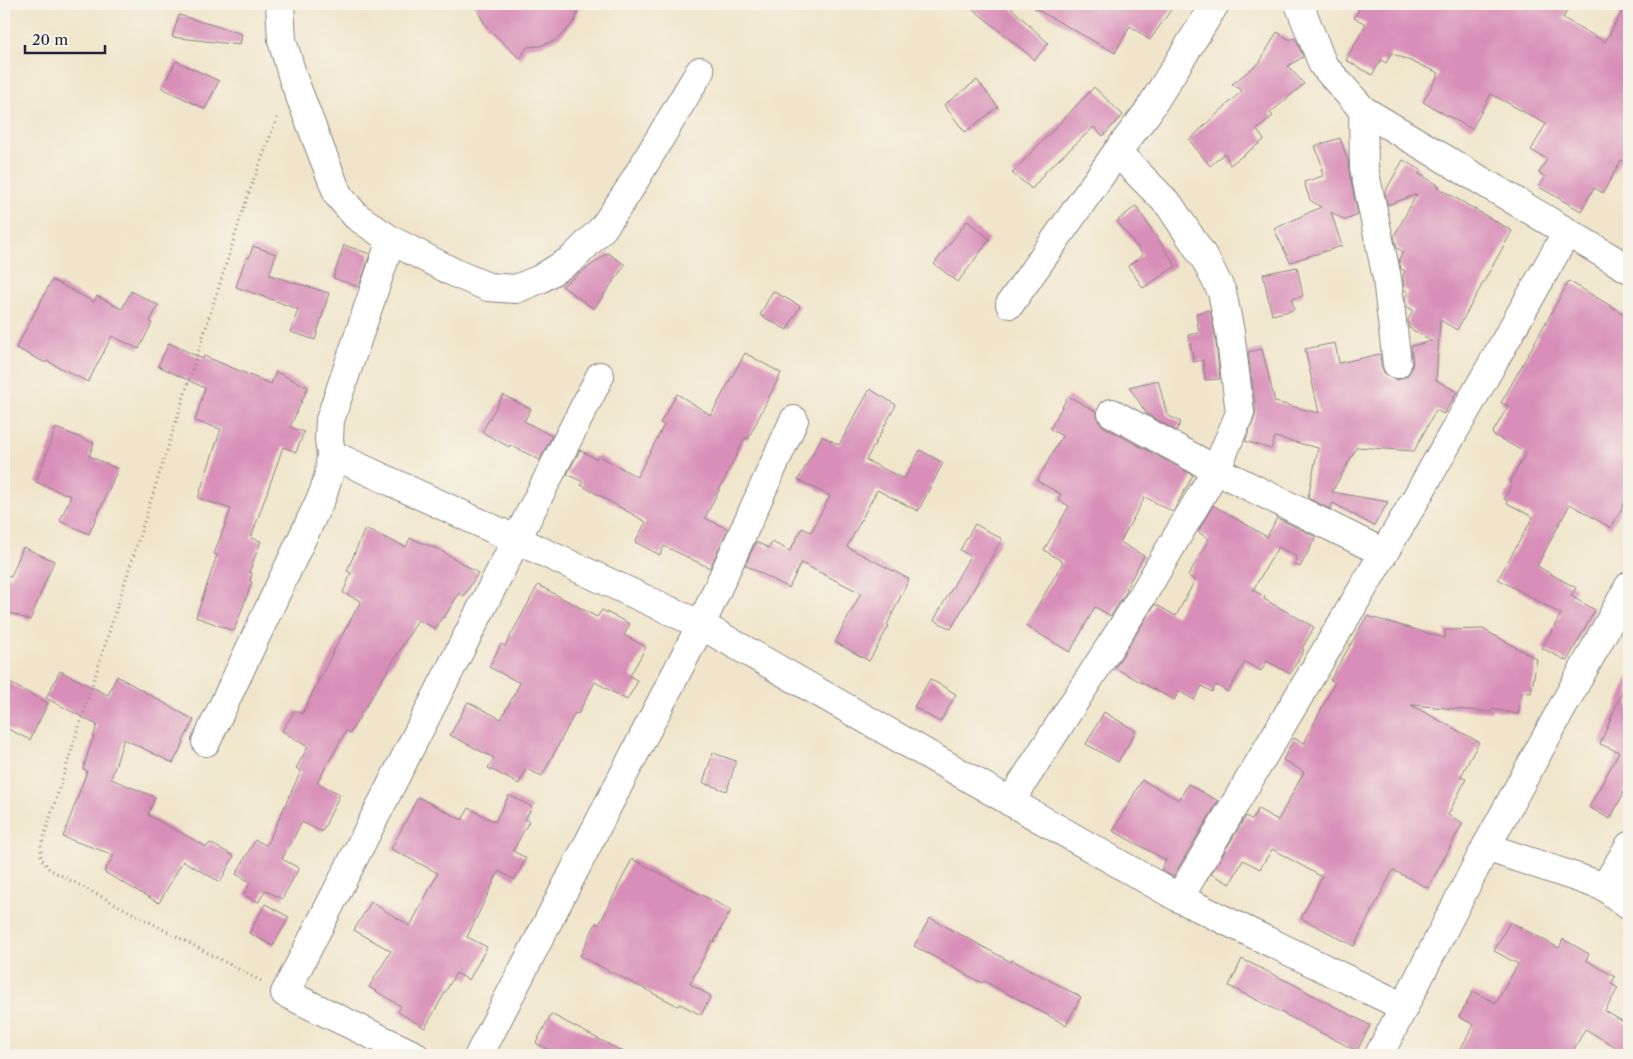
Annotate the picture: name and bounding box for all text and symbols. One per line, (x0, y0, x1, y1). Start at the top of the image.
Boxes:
scale bar (25, 22, 105, 54)
text: 20 m (32, 30, 68, 49)

